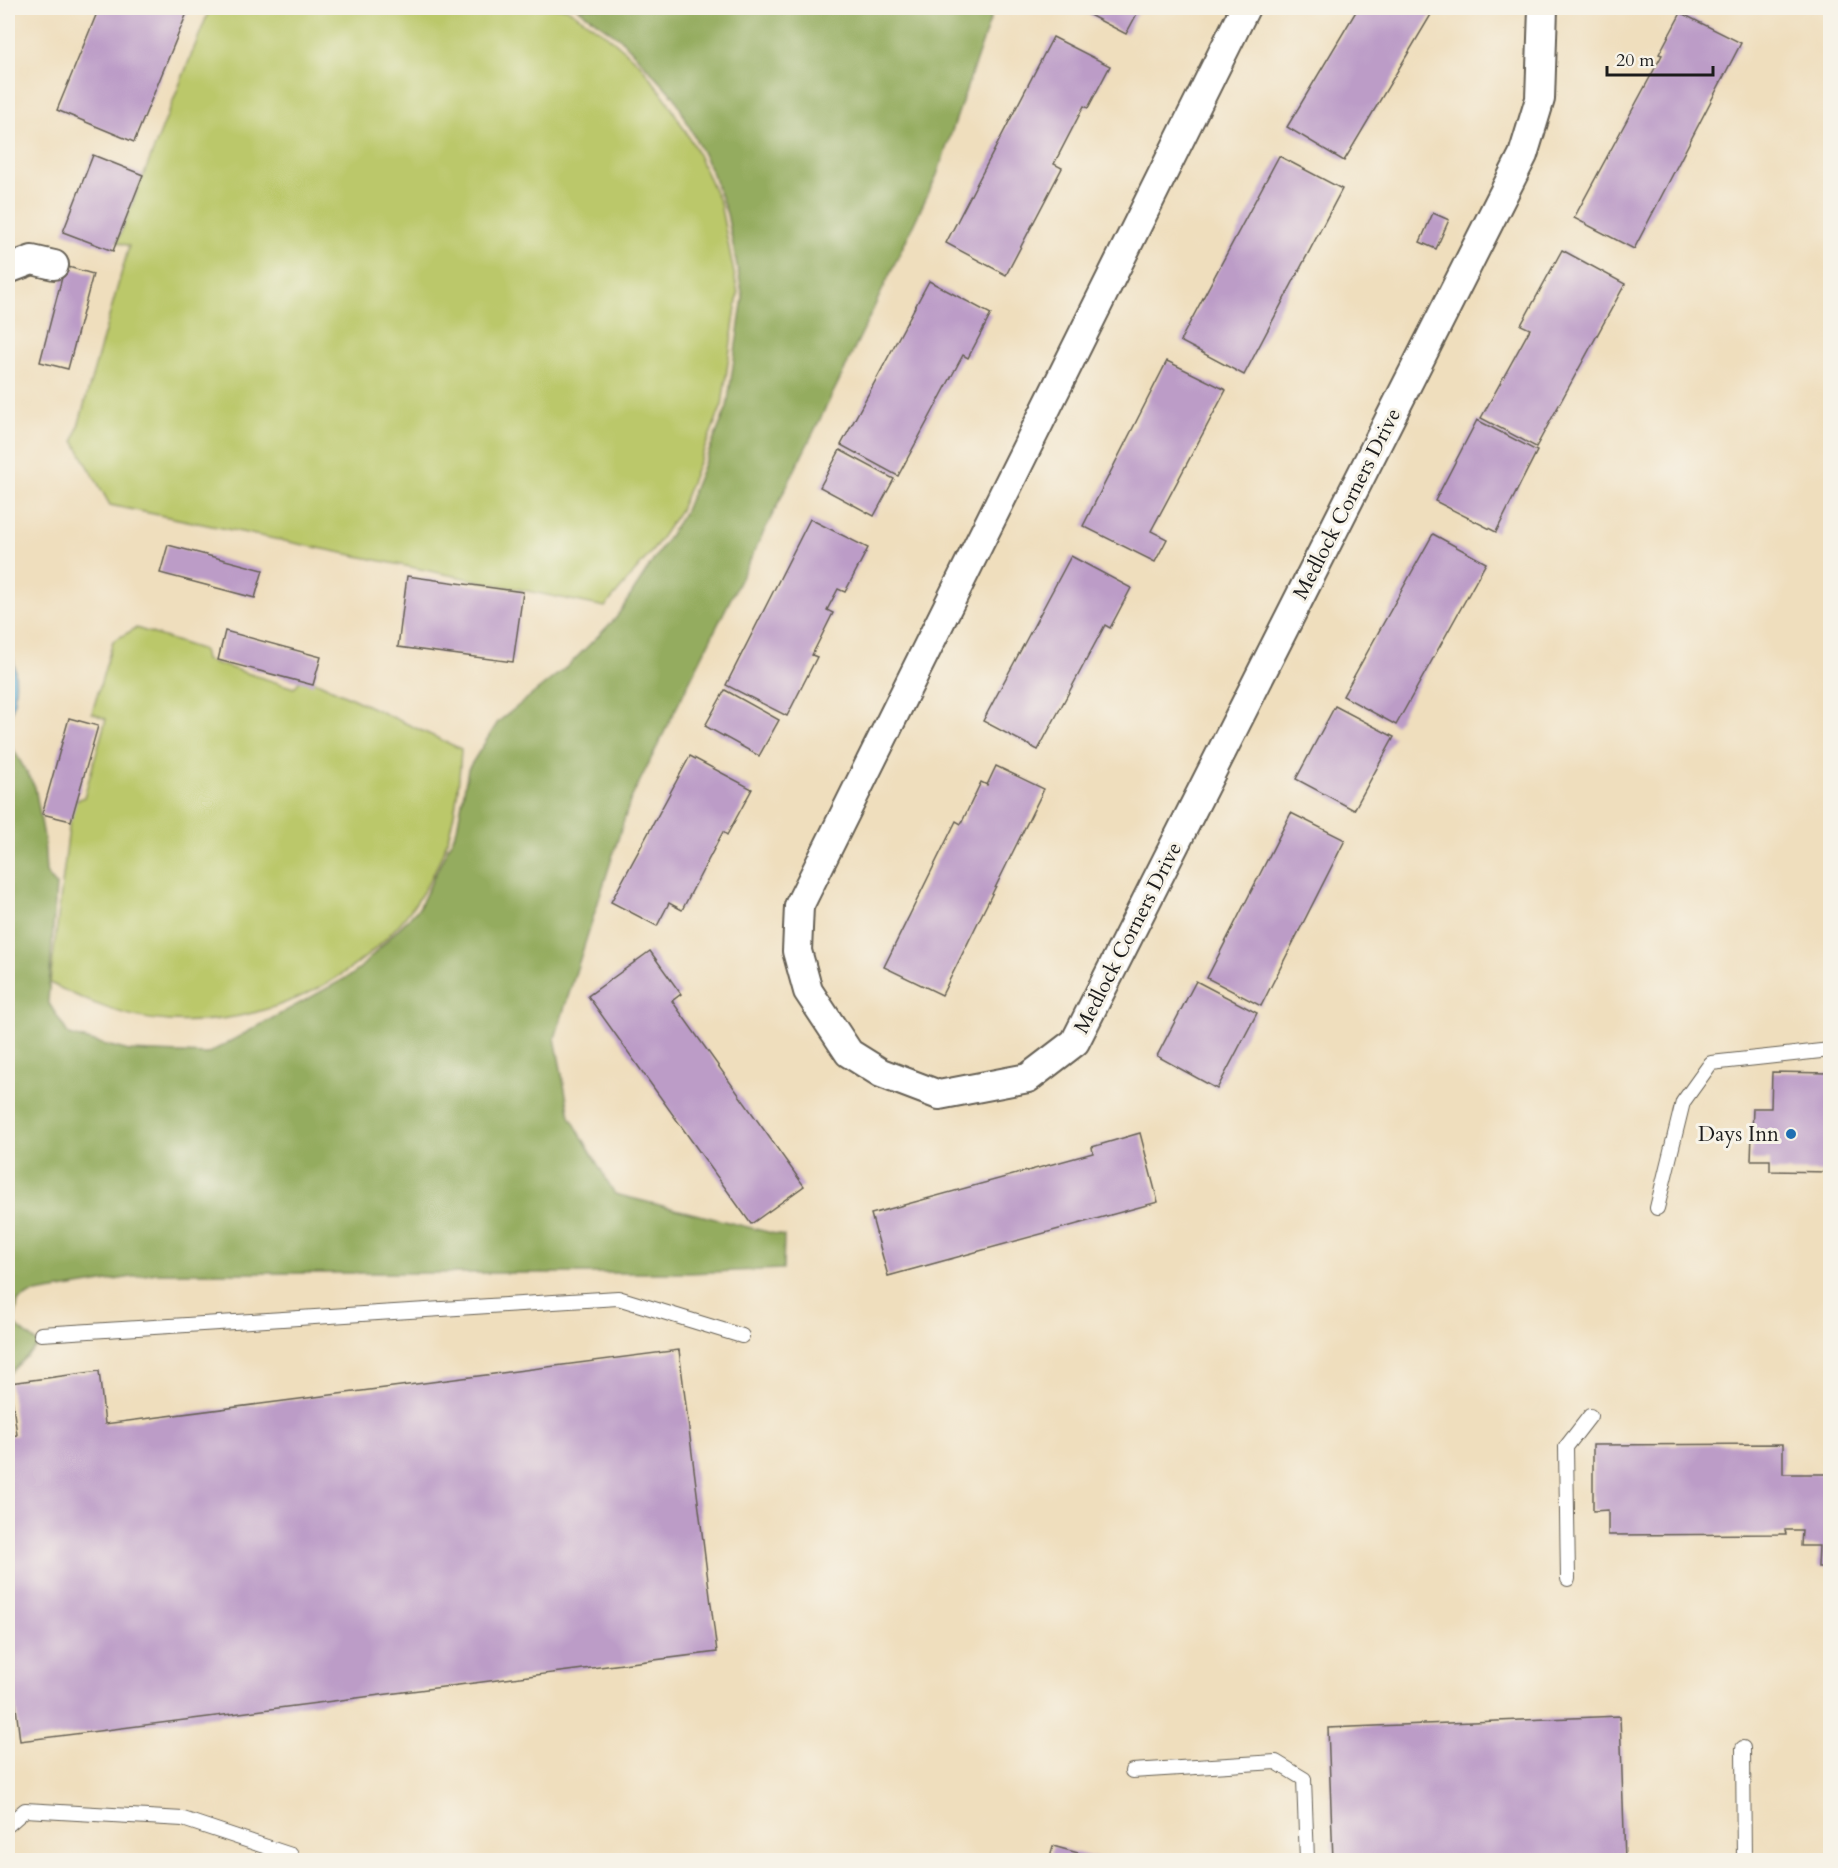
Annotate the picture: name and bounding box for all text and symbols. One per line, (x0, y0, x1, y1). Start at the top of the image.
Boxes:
scale bar (1607, 39, 1714, 77)
text: 20 m (1616, 48, 1655, 73)
street label: Medlock Corners Drive (1286, 403, 1408, 605)
street label: Medlock Corners Drive (1067, 837, 1189, 1039)
place label: Days Inn (1698, 1120, 1779, 1149)
marker: Days Inn (1784, 1127, 1798, 1141)

